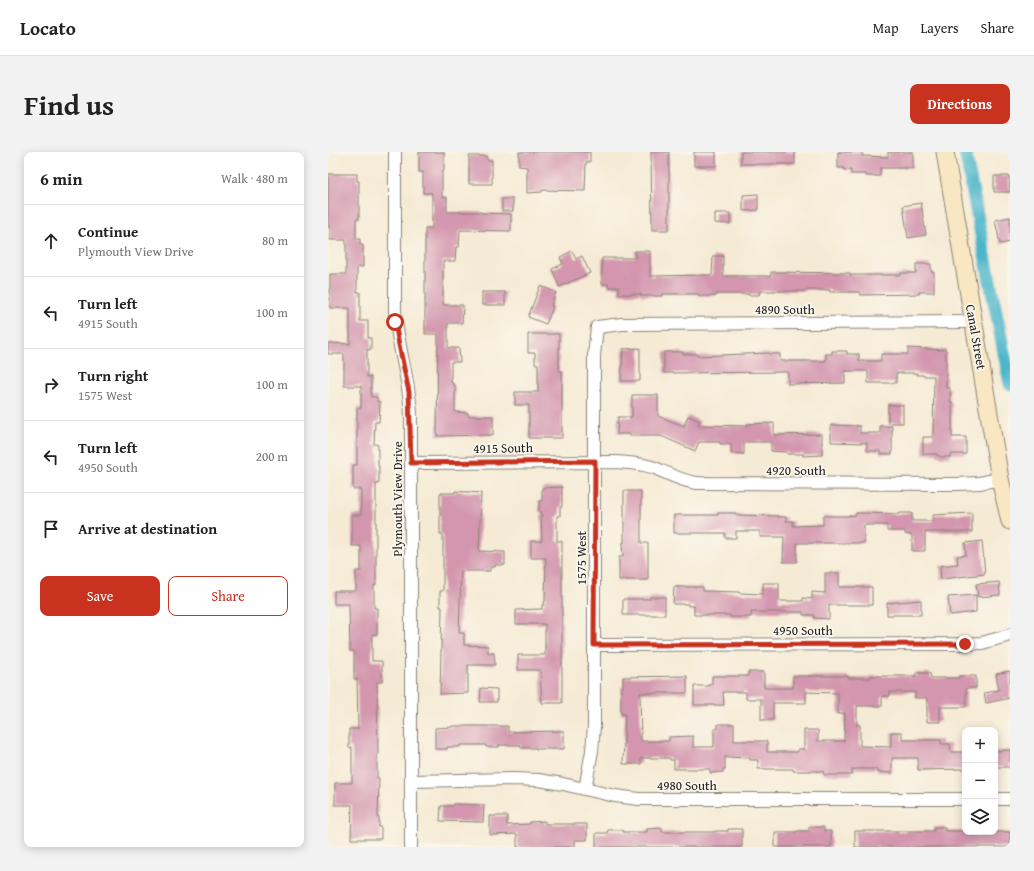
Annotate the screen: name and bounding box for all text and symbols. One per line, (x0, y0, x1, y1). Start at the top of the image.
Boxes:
text: Locato (20, 14, 76, 42)
text: Map (873, 18, 899, 38)
text: Layers (921, 18, 959, 38)
text: Share (981, 18, 1014, 38)
text: Find us (24, 84, 114, 125)
button: Directions (910, 84, 1010, 124)
text: 6 min (40, 166, 82, 191)
text: Walk · 480 m (221, 169, 288, 188)
text: Continue (78, 221, 139, 242)
icon: ahead (40, 230, 62, 252)
text: 80 m (262, 231, 288, 250)
text: Plymouth View Drive (78, 242, 194, 261)
text: Turn left (78, 293, 137, 314)
street label: 4890 South (755, 300, 816, 319)
icon: left (40, 302, 62, 324)
text: 100 m (256, 303, 288, 322)
street label: Canal Street (961, 303, 991, 372)
route start (386, 313, 404, 331)
text: 4915 South (78, 314, 138, 333)
text: Turn right (78, 365, 149, 386)
icon: right (40, 374, 62, 396)
text: 100 m (256, 375, 288, 394)
text: 1575 West (78, 386, 132, 405)
text: Turn left (78, 437, 137, 458)
street label: 4915 South (473, 438, 534, 458)
street label: Plymouth View Drive (388, 441, 407, 557)
icon: left (40, 446, 62, 468)
text: 200 m (256, 447, 288, 466)
text: 4950 South (78, 458, 138, 477)
street label: 4920 South (766, 461, 827, 480)
icon: arrive (40, 518, 62, 540)
text: Arrive at destination (78, 518, 217, 539)
street label: 1575 West (572, 530, 591, 585)
button: Save (40, 576, 160, 616)
button: Share (168, 576, 288, 616)
street label: 4950 South (773, 621, 834, 640)
route end (956, 635, 974, 653)
map controls (962, 727, 998, 835)
button: + (962, 727, 998, 763)
button: − (962, 763, 998, 799)
street label: 4980 South (657, 776, 718, 795)
button: layers (962, 799, 998, 835)

